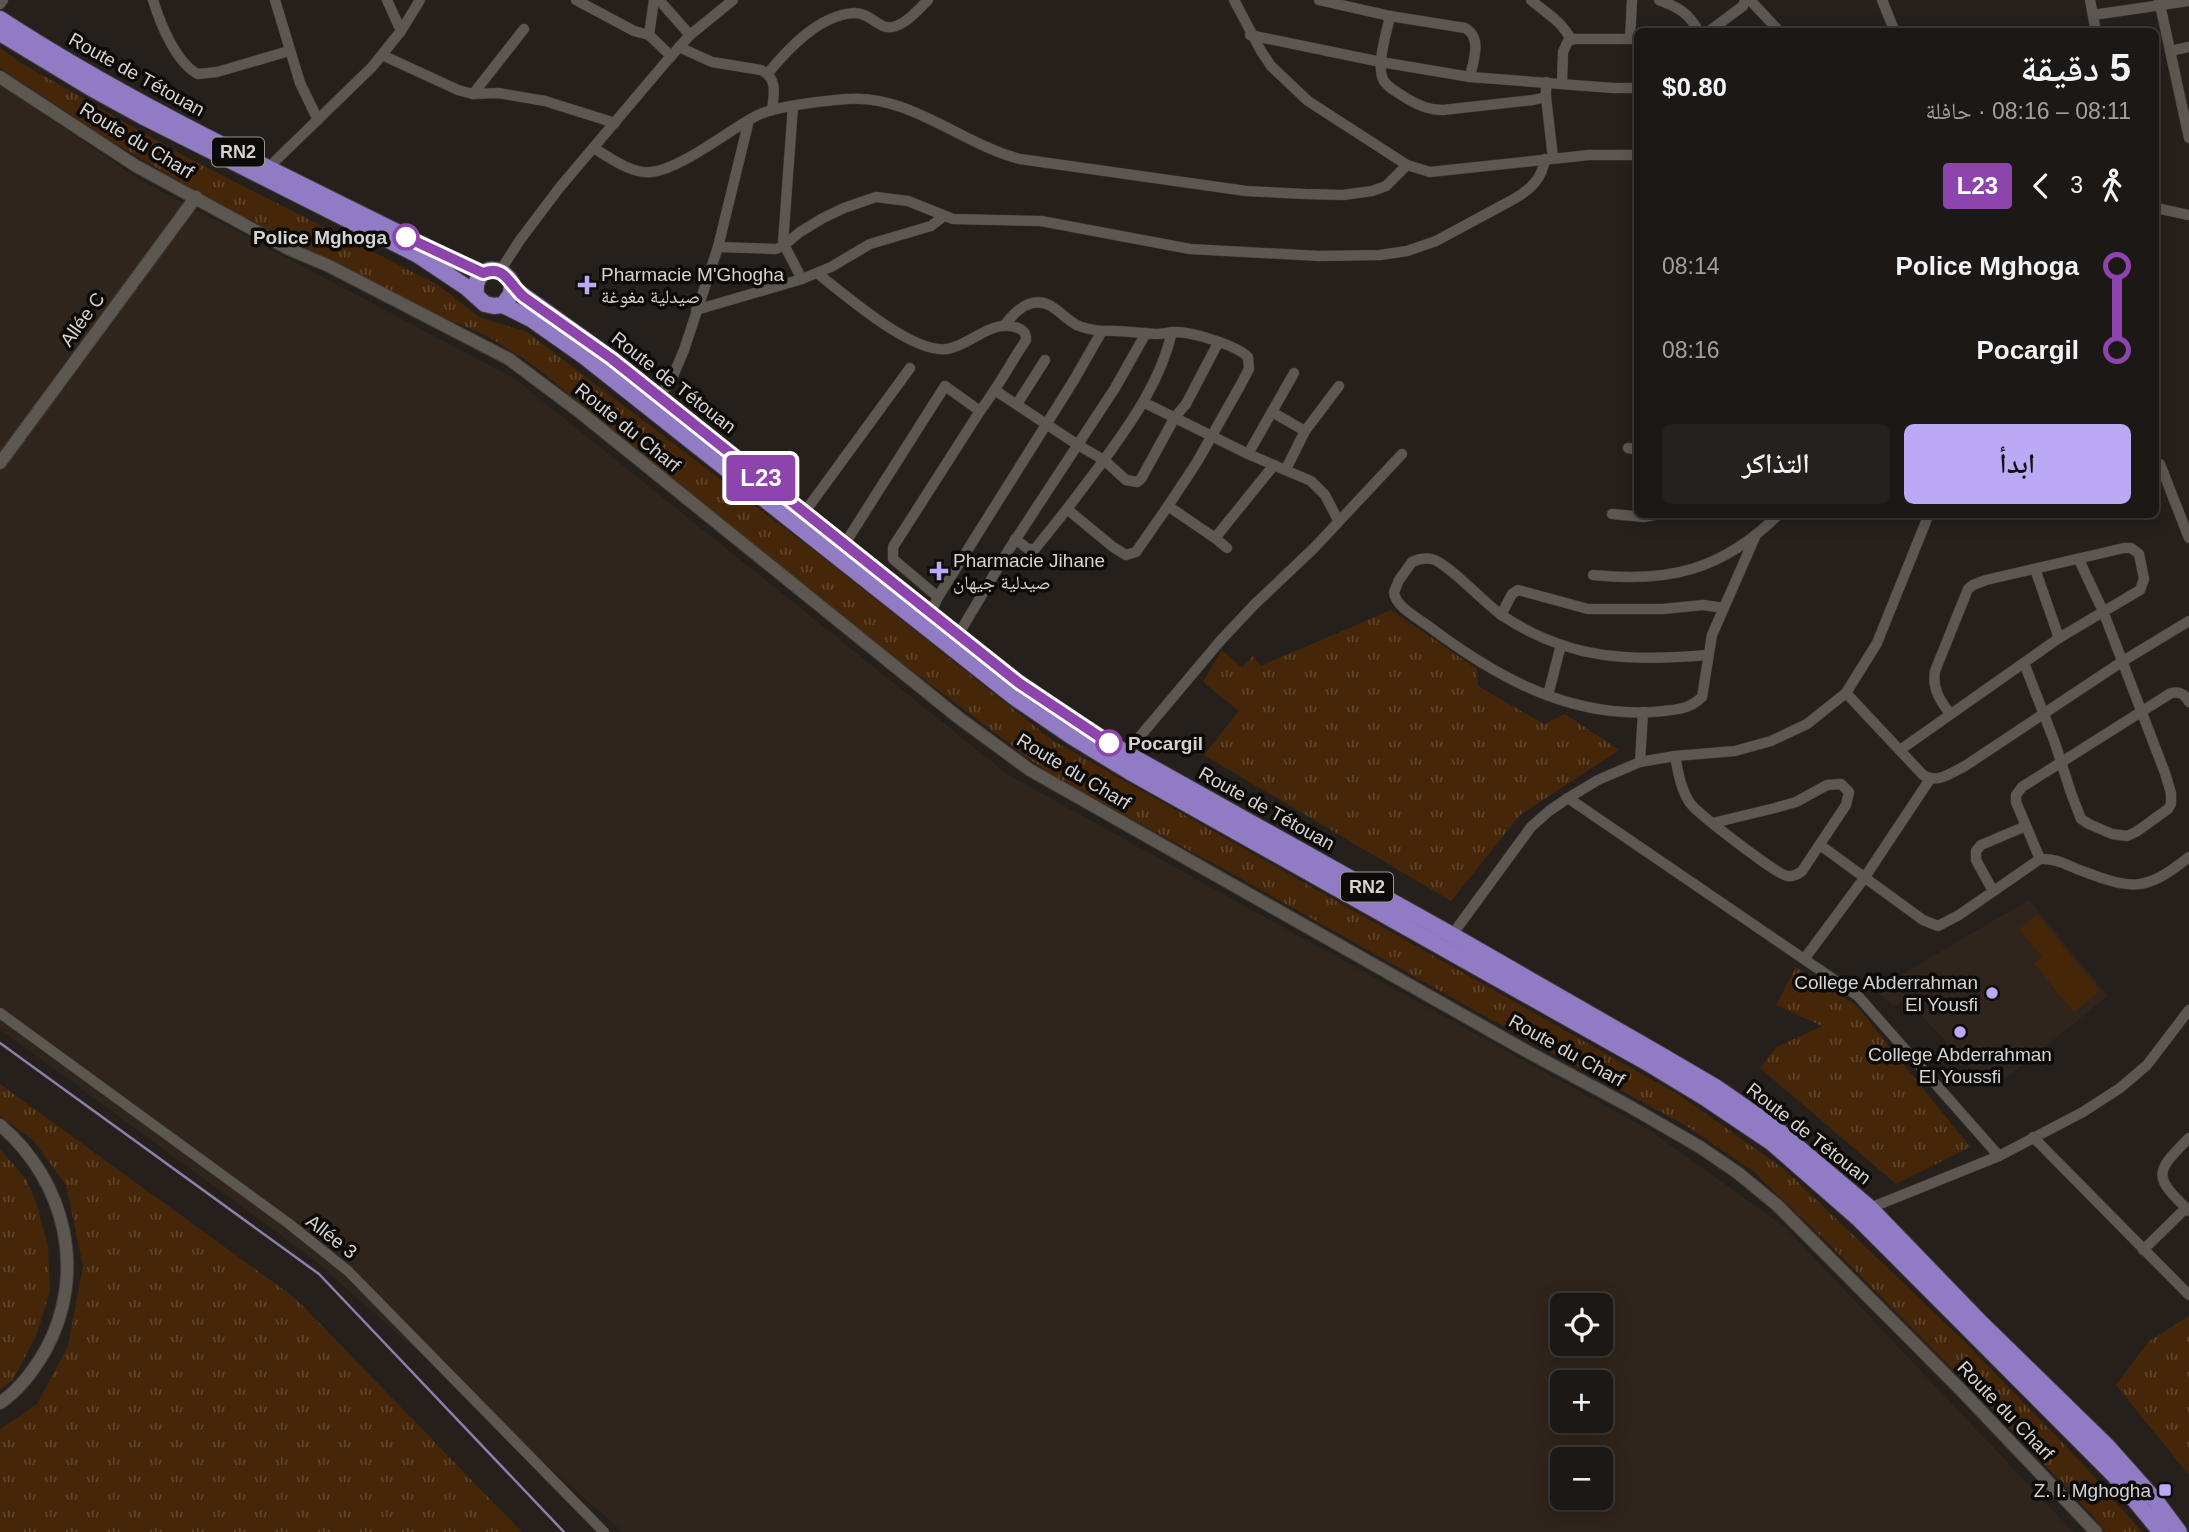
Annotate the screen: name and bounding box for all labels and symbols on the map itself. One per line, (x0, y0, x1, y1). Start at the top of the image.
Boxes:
street label: Route de Tétouan (65, 28, 208, 120)
street label: Route du Charf (76, 98, 198, 183)
road number: RN2 (212, 138, 264, 167)
marker: Police Mghoga (393, 224, 419, 250)
place label: Police Mghoga (253, 227, 387, 248)
place label: Pharmacie M'Ghogha صيدلية مغوغة (601, 264, 785, 308)
marker: Pharmacie M'Ghogha صيدلية مغوغة (579, 277, 595, 293)
street label: Allée C (56, 288, 109, 350)
street label: Route de Tétouan (607, 327, 740, 437)
street label: Route du Charf (571, 379, 685, 477)
line badge: L23 (721, 455, 801, 501)
place label: Pharmacie Jihane صيدلية جيهان (953, 550, 1105, 594)
marker: Pharmacie Jihane صيدلية جيهان (931, 563, 947, 579)
street label: Route du Charf (1013, 729, 1135, 814)
marker: Pocargil (1096, 730, 1122, 756)
place label: Pocargil (1128, 733, 1203, 754)
street label: Route de Tétouan (1195, 762, 1338, 854)
road number: RN2 (1341, 872, 1393, 902)
place label: College Abderrahman El Yousfi (1794, 972, 1978, 1015)
marker: College Abderrahman El Yousfi (1984, 985, 2000, 1001)
street label: Route du Charf (1505, 1010, 1629, 1091)
marker: College Abderrahman El Youssfi (1952, 1024, 1968, 1040)
place label: College Abderrahman El Youssfi (1868, 1044, 2052, 1087)
street label: Route de Tétouan (1742, 1078, 1875, 1188)
street label: Allée 3 (302, 1210, 361, 1263)
street label: Route du Charf (1953, 1357, 2058, 1465)
place label: Z. I. Mghogha (2034, 1480, 2151, 1501)
marker: Z. I. Mghogha (2157, 1482, 2173, 1498)

